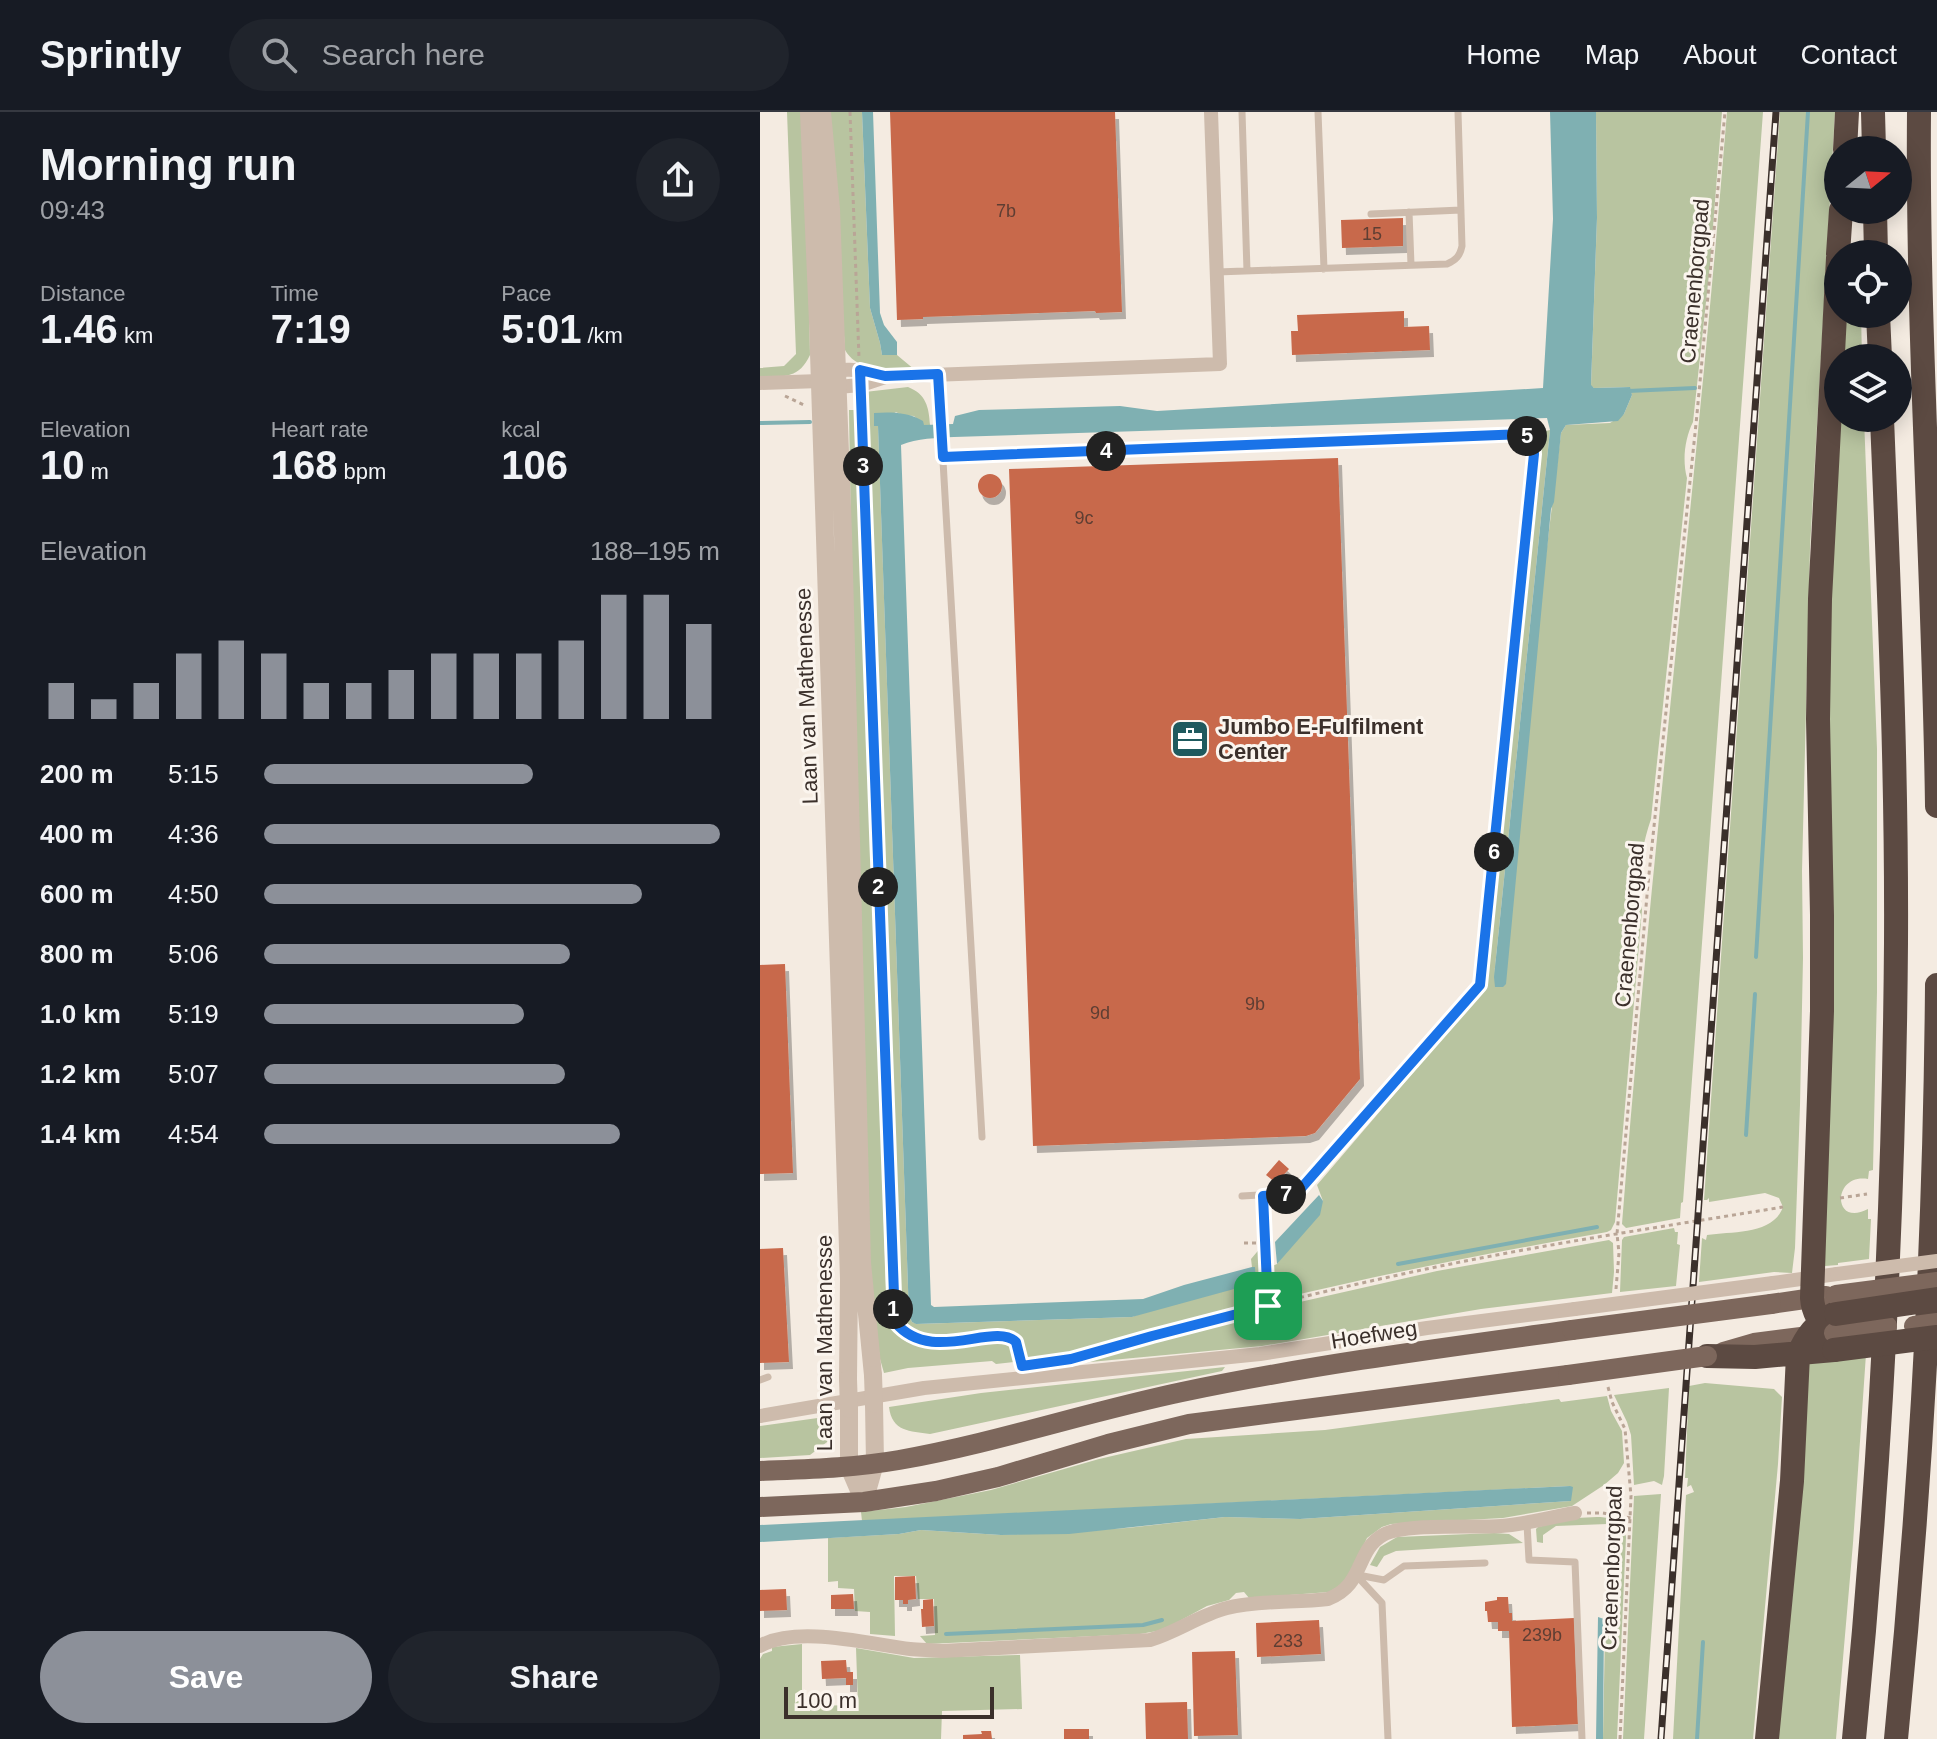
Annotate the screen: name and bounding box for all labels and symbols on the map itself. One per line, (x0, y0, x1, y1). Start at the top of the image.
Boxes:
north arrow (1824, 136, 1912, 224)
street label: Craenenborgpad (1675, 198, 1714, 364)
house number: 7b (996, 201, 1016, 221)
house number: 15 (1362, 224, 1382, 244)
pin: 5 (1507, 416, 1547, 456)
pin: 4 (1086, 431, 1126, 471)
pin: 3 (843, 446, 883, 486)
house number: 9c (1074, 508, 1094, 528)
street label: Laan van Mathenesse (790, 587, 823, 805)
place label: Jumbo E-Fulfilment Center (1218, 714, 1424, 764)
office icon: Jumbo E-Fulfilment Center (1169, 718, 1211, 760)
pin: 6 (1474, 832, 1514, 872)
street label: Craenenborgpad (1610, 842, 1649, 1008)
pin: 2 (858, 867, 898, 907)
house number: 9b (1245, 994, 1265, 1014)
house number: 9d (1090, 1003, 1110, 1023)
pin: 7 (1266, 1174, 1306, 1214)
street label: Laan van Mathenesse (812, 1235, 837, 1451)
pin (1234, 1272, 1302, 1340)
pin: 1 (873, 1289, 913, 1329)
street label: Hoefweg (1329, 1315, 1419, 1354)
street label: Craenenborgpad (1596, 1485, 1627, 1651)
house number: 239b (1522, 1625, 1562, 1645)
house number: 233 (1273, 1631, 1303, 1651)
scale bar (784, 1683, 994, 1719)

